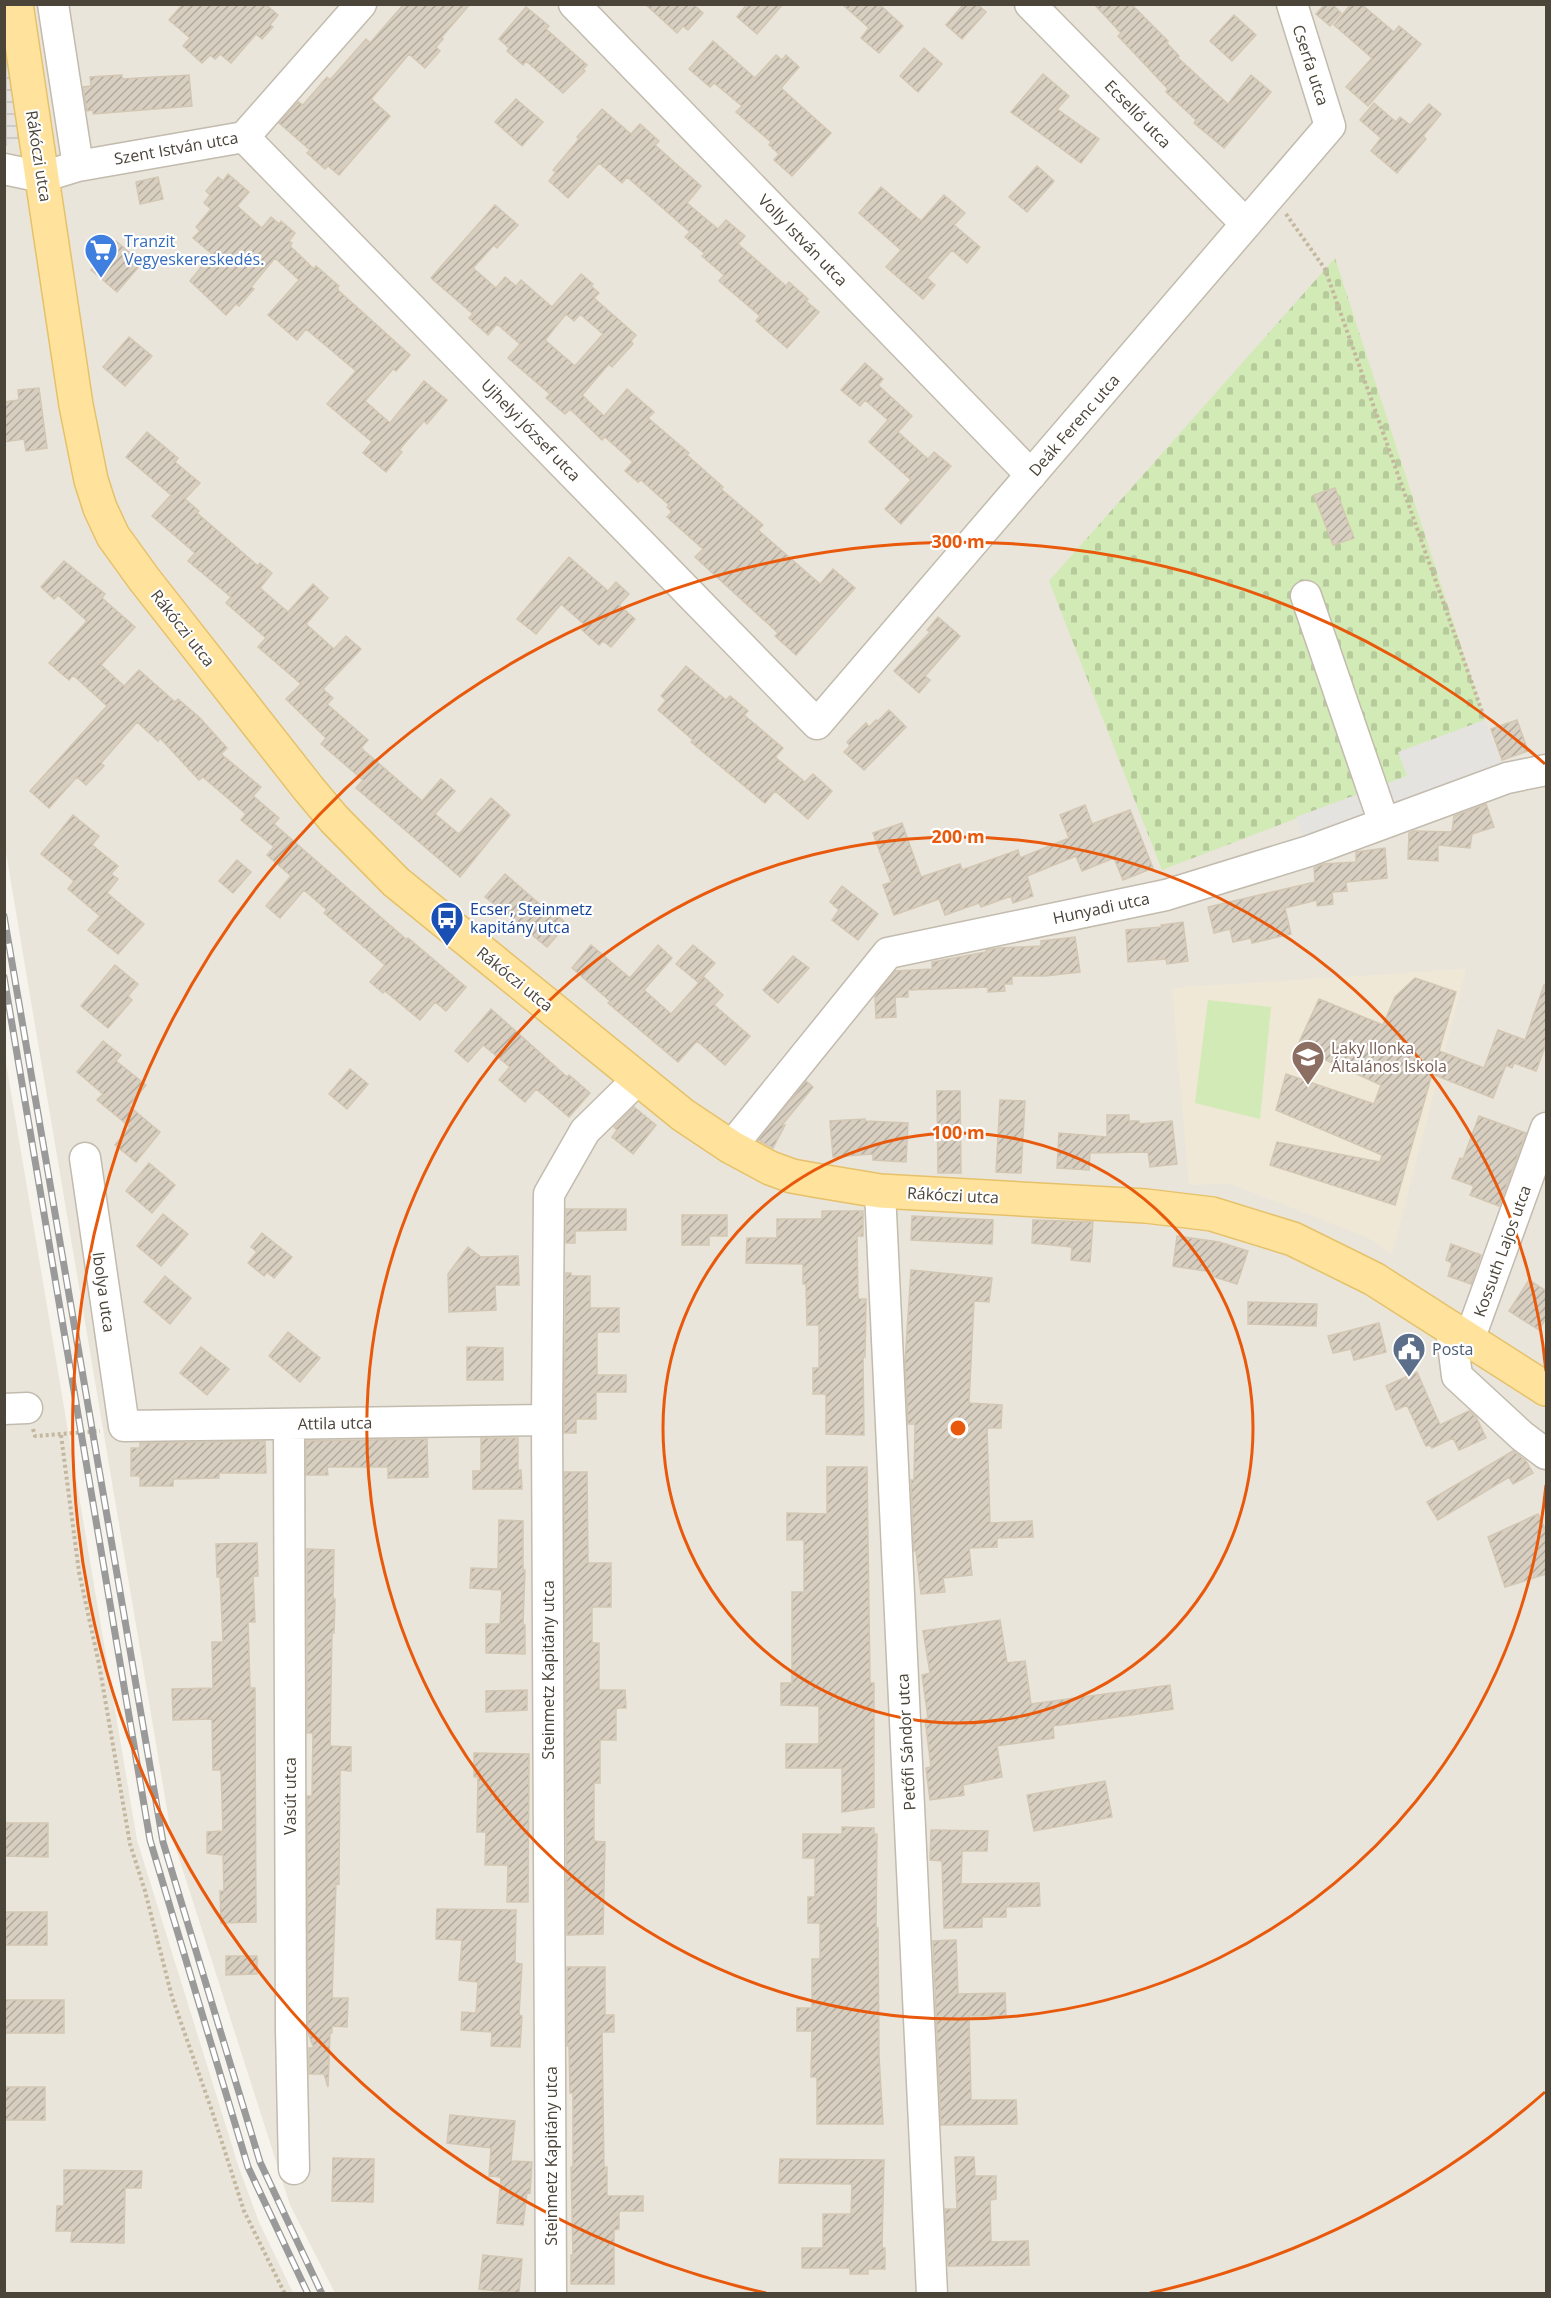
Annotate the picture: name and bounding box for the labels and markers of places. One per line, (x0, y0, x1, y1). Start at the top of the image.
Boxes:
place label: Tranzit Vegyeskereskedés. (124, 230, 264, 270)
supermarket icon: Tranzit Vegyeskereskedés. (83, 232, 119, 279)
place label: Ecser, Steinmetz kapitány utca (470, 898, 592, 938)
bus stop icon: Ecser, Steinmetz kapitány utca (429, 900, 465, 947)
place label: Laky Ilonka Általános Iskola (1331, 1037, 1447, 1077)
school or university icon: Laky Ilonka Általános Iskola (1290, 1039, 1326, 1086)
public building icon: Posta (1391, 1331, 1427, 1378)
place label: Posta (1432, 1338, 1473, 1360)
centre of rings (948, 1418, 968, 1438)

